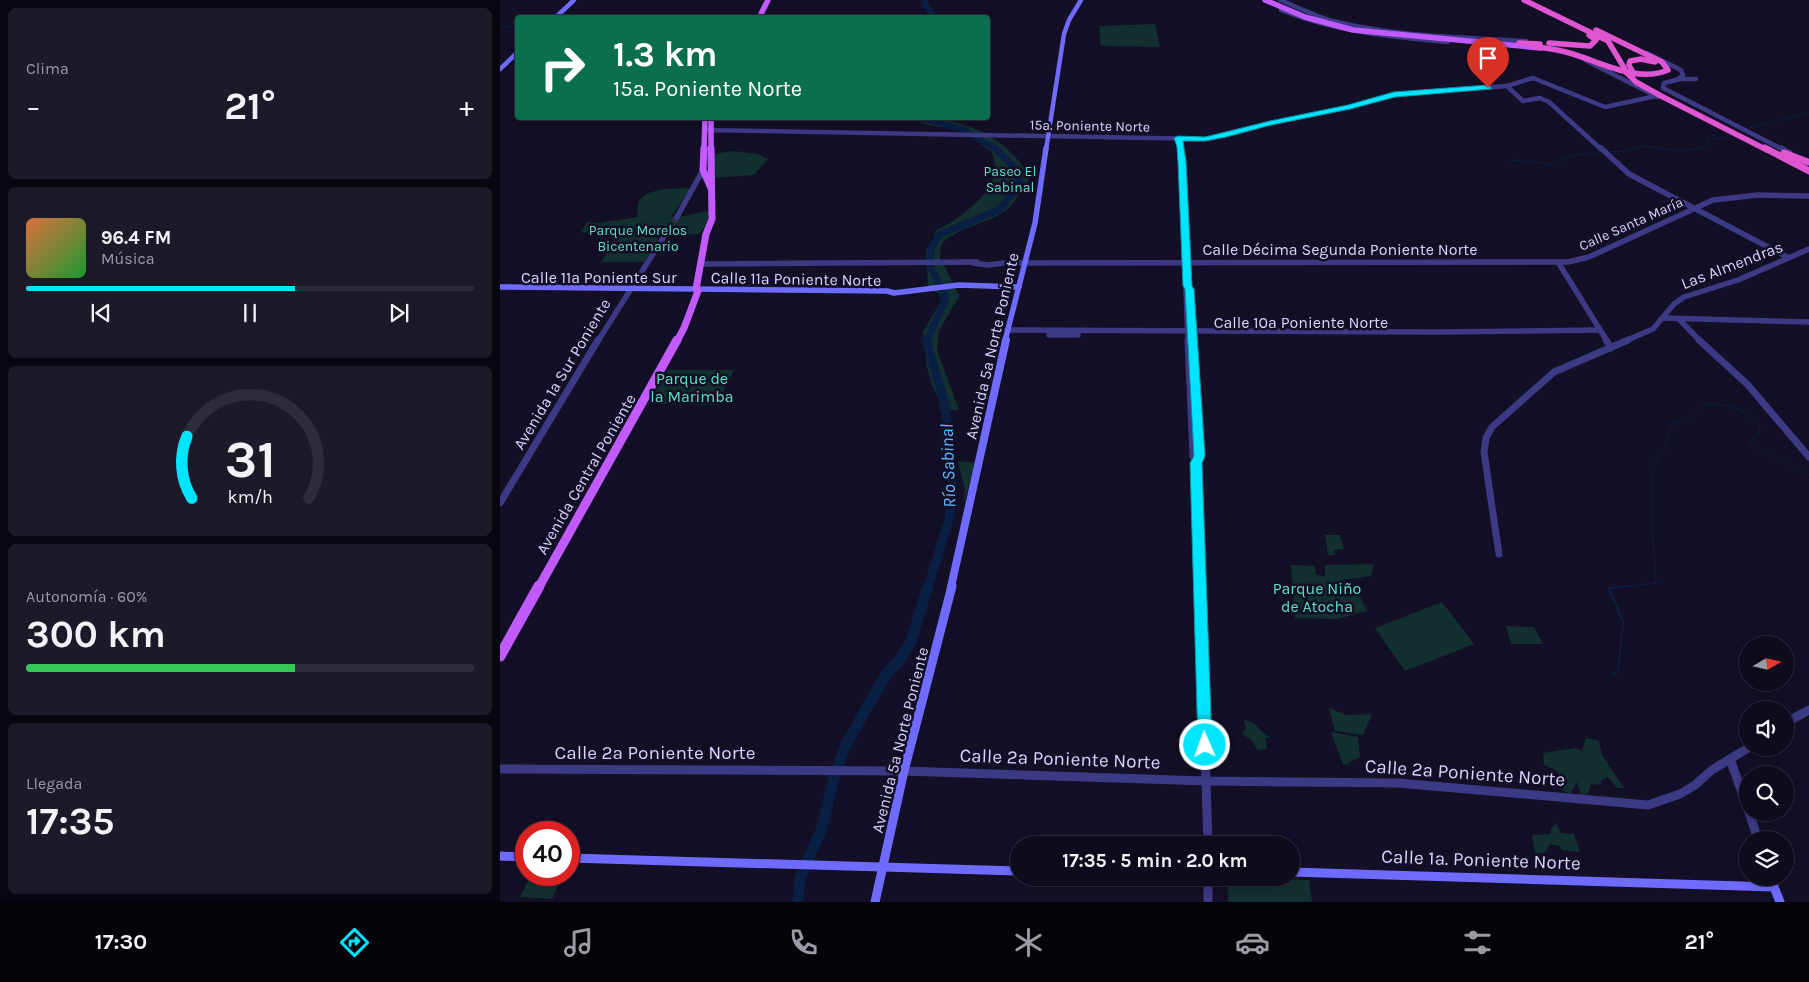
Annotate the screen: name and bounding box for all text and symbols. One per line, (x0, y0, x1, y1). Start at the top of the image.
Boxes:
text: 1.3 km (613, 34, 718, 75)
icon: right (530, 35, 595, 100)
pin (1467, 37, 1509, 88)
icon: arrive (1474, 44, 1502, 72)
text: Clima (26, 59, 69, 78)
text: 15a. Poniente Norte (613, 76, 802, 102)
text: 21° (224, 84, 276, 129)
text: − (26, 90, 41, 123)
text: + (459, 90, 474, 123)
street label: 15a. Poniente Norte (1030, 116, 1150, 136)
park label: Paseo El Sabinal (984, 163, 1036, 196)
street label: Calle Santa María (1576, 193, 1686, 255)
park label: Parque Morelos Bicentenario (589, 222, 687, 255)
text: 96.4 FM (101, 227, 171, 249)
street label: Las Almendras (1678, 237, 1786, 293)
street label: Calle Décima Segunda Poniente Norte (1203, 240, 1477, 259)
text: Música (101, 249, 154, 268)
street label: Avenida 5a Norte Poniente (961, 251, 1023, 441)
street label: Calle 11a Poniente Sur (521, 268, 677, 287)
street label: Calle 11a Poniente Norte (711, 268, 881, 290)
street label: Avenida 1a Sur Poniente (509, 295, 615, 453)
icon: previous (87, 299, 115, 327)
icon: pause (236, 299, 264, 327)
icon: next (385, 299, 413, 327)
street label: Calle 10a Poniente Norte (1214, 313, 1388, 332)
park label: Parque de la Marimba (650, 369, 734, 406)
street label: Avenida Central Poniente (532, 390, 640, 558)
water label: Río Sabinal (936, 423, 960, 508)
text: 31 (225, 429, 275, 490)
text: km/h (227, 487, 273, 508)
park label: Parque Niño de Atocha (1273, 579, 1361, 616)
text: Autonomía · 60% (26, 587, 147, 606)
text: 300 km (26, 612, 166, 657)
north arrow (1739, 636, 1794, 691)
map controls (1739, 636, 1794, 886)
street label: Avenida 5a Norte Poniente (868, 645, 932, 835)
button: sound (1739, 701, 1794, 756)
position arrow (1178, 718, 1230, 770)
street label: Calle 2a Poniente Norte (555, 742, 755, 764)
street label: Calle 2a Poniente Norte (959, 745, 1161, 773)
street label: Calle 2a Poniente Norte (1364, 755, 1566, 791)
button: search (1739, 766, 1794, 821)
text: Llegada (26, 774, 82, 793)
text: 17:35 (26, 799, 114, 844)
speed limit sign: 40 (515, 821, 580, 886)
button: layers (1739, 831, 1794, 886)
street label: Calle 1a. Poniente Norte (1381, 846, 1581, 874)
text: 17:35 · 5 min · 2.0 km (1062, 850, 1248, 872)
icon: directions (337, 925, 372, 960)
icon: music (561, 925, 596, 960)
icon: phone (786, 925, 821, 960)
icon: climate (1011, 925, 1046, 960)
icon: car (1235, 925, 1270, 960)
icon: filters (1460, 925, 1495, 960)
text: 17:30 (95, 929, 147, 955)
text: 21° (1684, 929, 1714, 955)

